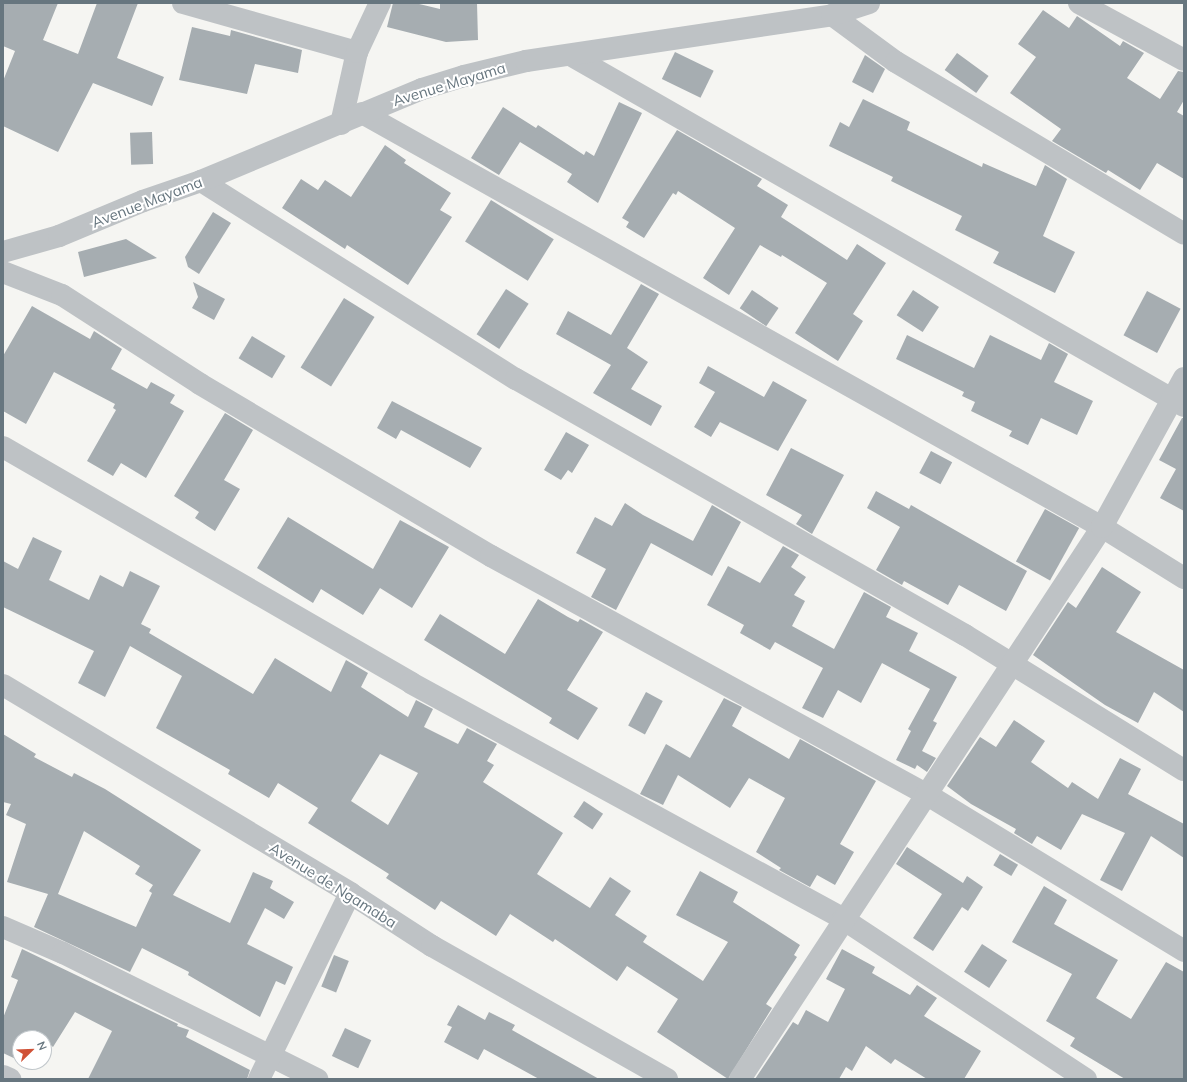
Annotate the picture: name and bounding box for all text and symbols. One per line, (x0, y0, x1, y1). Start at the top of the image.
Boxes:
street label: Avenue Mayama (390, 58, 508, 110)
street label: Avenue Mayama (89, 173, 205, 231)
street label: Avenue de Ngamaba (266, 839, 400, 931)
north arrow (12, 1030, 52, 1070)
text: N (34, 1039, 50, 1052)

